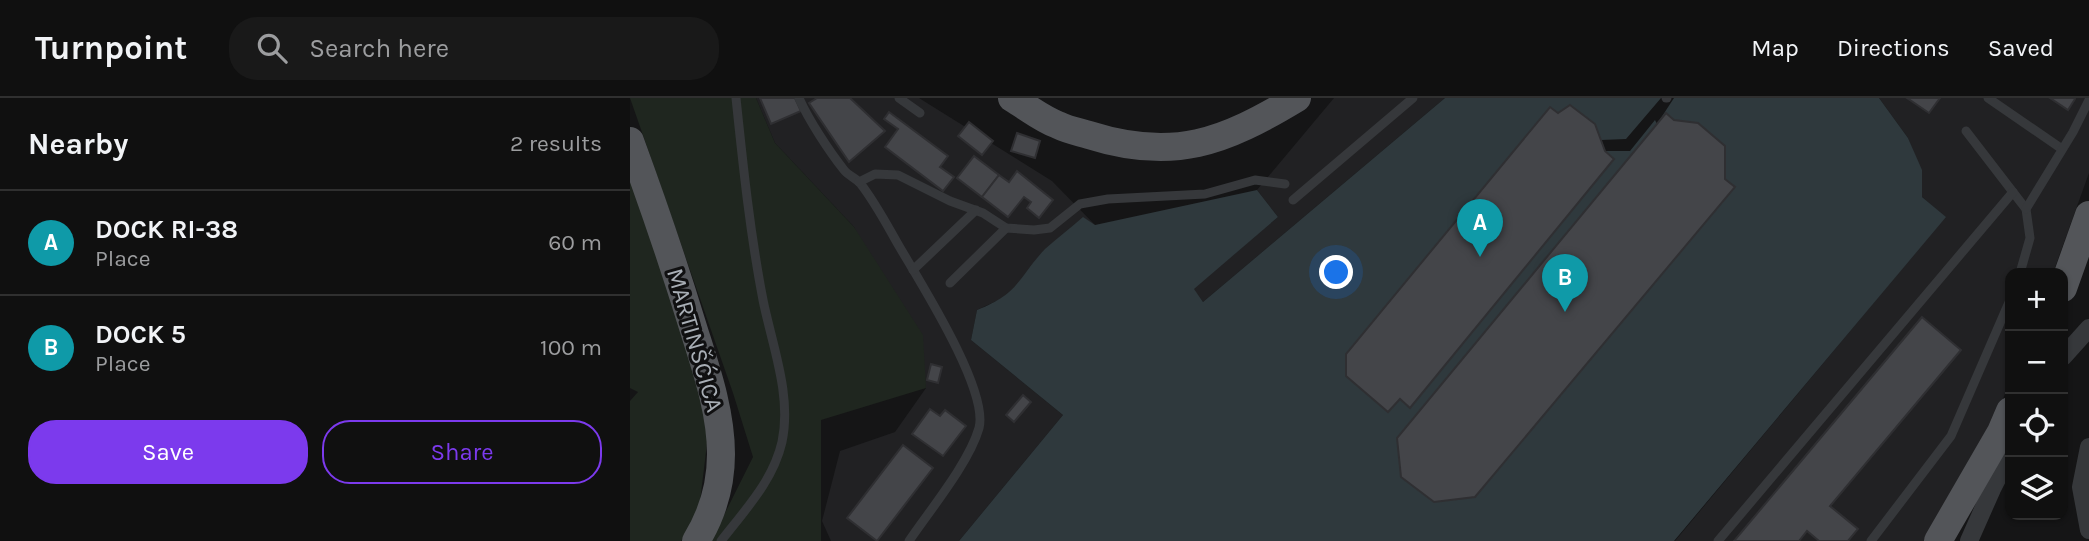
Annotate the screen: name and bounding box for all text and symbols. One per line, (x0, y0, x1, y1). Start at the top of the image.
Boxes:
search box (229, 17, 719, 80)
text: Turnpoint (35, 29, 187, 67)
icon: search (253, 29, 291, 67)
text: Search here (309, 33, 449, 64)
text: Map (1751, 34, 1799, 62)
text: Directions (1837, 34, 1950, 62)
text: Saved (1988, 34, 2054, 62)
text: Nearby (28, 126, 128, 162)
text: 2 results (510, 130, 602, 157)
pin: A (1457, 199, 1503, 257)
text: DOCK RI-38 (95, 214, 238, 245)
text: A (44, 229, 58, 256)
text: 60 m (548, 229, 602, 256)
text: Place (95, 245, 151, 272)
pin: B (1542, 254, 1588, 312)
your location (1319, 255, 1353, 289)
street label: MARTINŠĆICA (661, 265, 730, 415)
map controls (2005, 268, 2068, 520)
button: + (2005, 268, 2068, 331)
text: DOCK 5 (95, 319, 186, 350)
button: − (2005, 331, 2068, 394)
text: B (44, 334, 58, 361)
text: 100 m (540, 334, 602, 361)
text: Place (95, 350, 151, 377)
button: locate (2005, 394, 2068, 457)
button: Save (28, 420, 308, 484)
button: Share (322, 420, 602, 484)
button: layers (2005, 457, 2068, 520)

